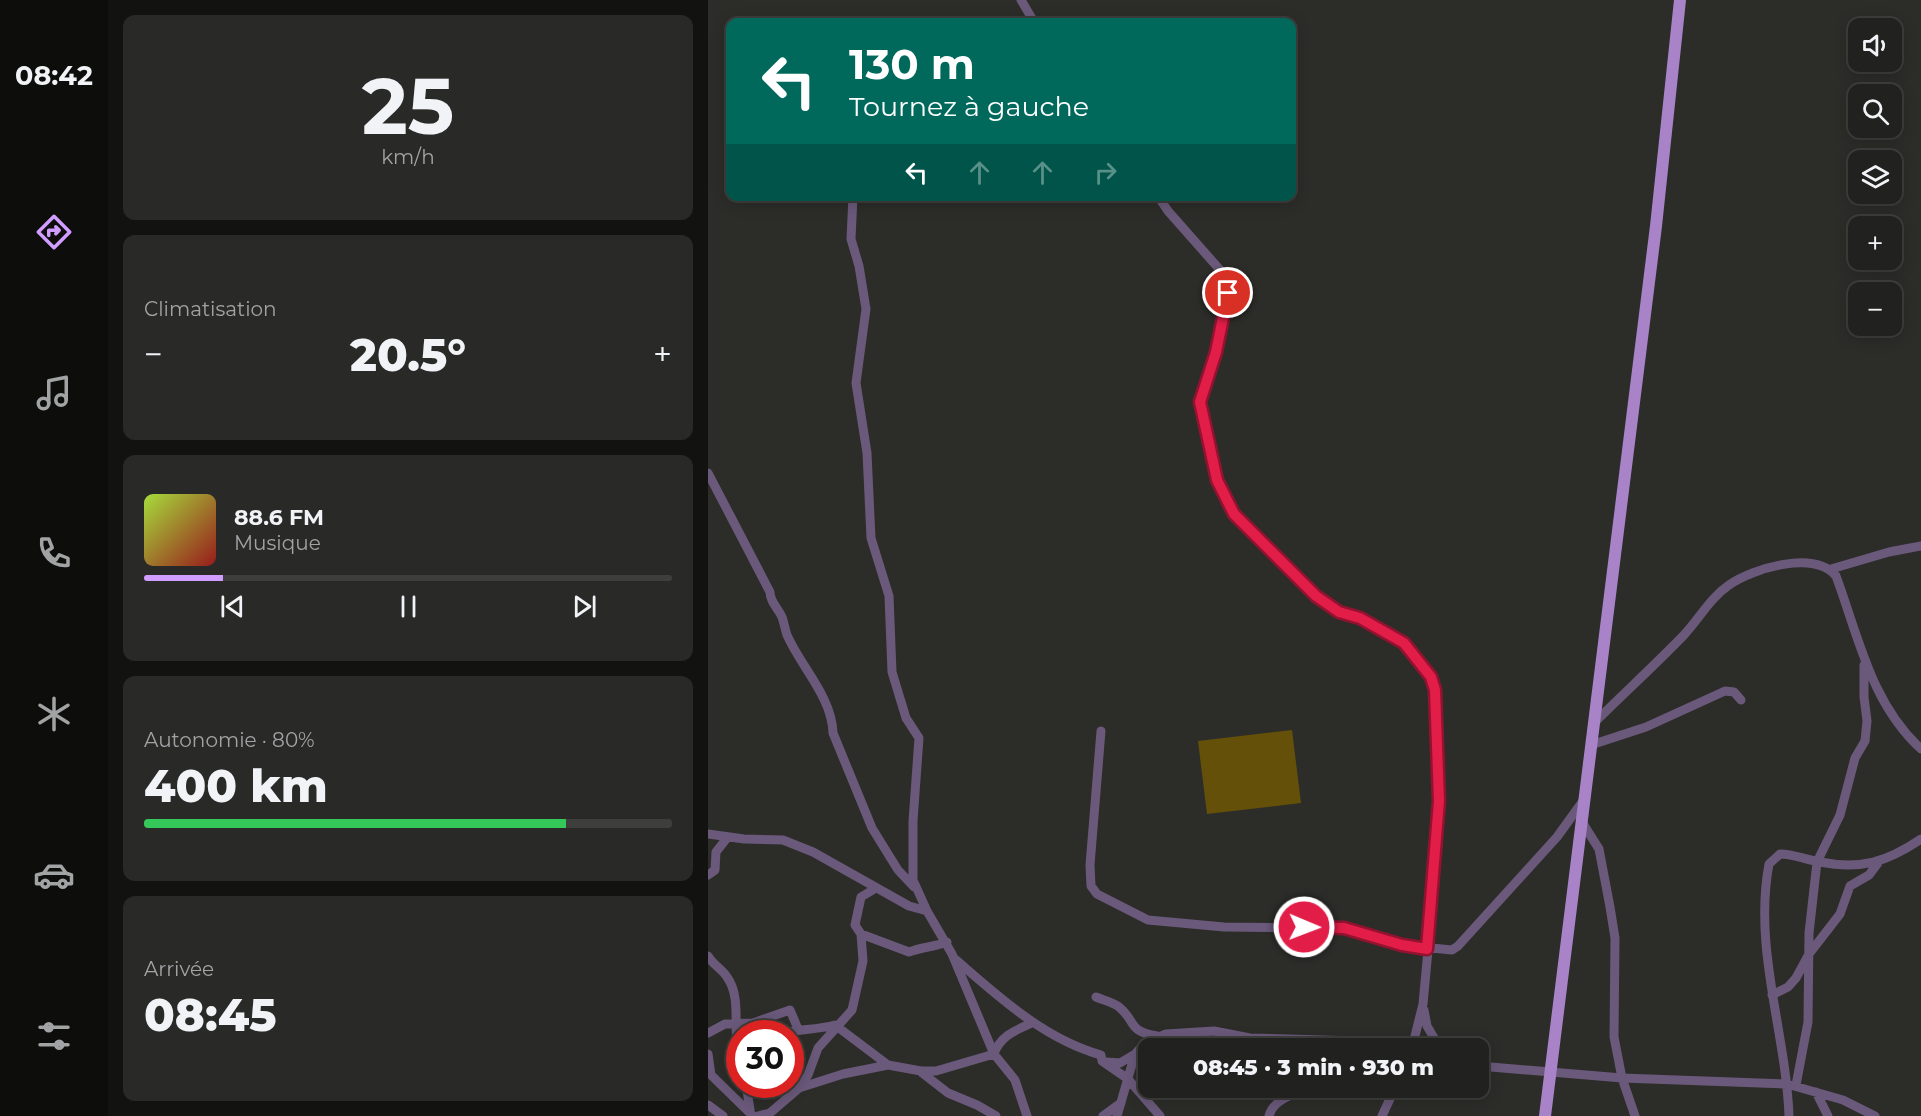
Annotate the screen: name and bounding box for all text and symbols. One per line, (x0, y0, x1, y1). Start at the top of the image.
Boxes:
map controls (1848, 18, 1902, 336)
button: sound (1848, 18, 1902, 72)
text: 130 m (849, 38, 975, 90)
icon: left (750, 42, 828, 120)
text: 25 (362, 58, 454, 154)
text: 08:42 (15, 59, 93, 92)
button: search (1848, 84, 1902, 138)
text: Tournez à gauche (849, 90, 1089, 123)
text: km/h (381, 145, 435, 169)
button: layers (1848, 150, 1902, 204)
icon: left (900, 156, 933, 189)
icon: ahead (963, 156, 996, 189)
icon: ahead (1026, 156, 1059, 189)
icon: right (1089, 156, 1122, 189)
icon: directions (33, 211, 75, 253)
button: + (1848, 216, 1902, 270)
pin (1202, 267, 1253, 318)
icon: arrive (1211, 276, 1244, 309)
button: − (1848, 282, 1902, 336)
text: Climatisation (144, 297, 277, 321)
text: 20.5° (350, 327, 466, 382)
text: − (144, 334, 163, 374)
text: + (653, 334, 672, 374)
icon: music (33, 372, 75, 414)
text: 88.6 FM (234, 504, 324, 531)
text: Musique (234, 531, 321, 555)
icon: phone (33, 532, 75, 574)
icon: previous (216, 590, 249, 623)
icon: pause (392, 590, 425, 623)
icon: next (568, 590, 601, 623)
icon: climate (33, 693, 75, 735)
text: Autonomie · 80% (144, 728, 315, 752)
text: 400 km (144, 758, 328, 813)
icon: car (33, 854, 75, 896)
position arrow (1272, 895, 1336, 959)
text: Arrivée (144, 957, 214, 981)
text: 08:45 (144, 987, 276, 1042)
icon: filters (33, 1015, 75, 1057)
speed limit sign: 30 (726, 1020, 804, 1098)
text: 08:45 · 3 min · 930 m (1193, 1054, 1434, 1081)

